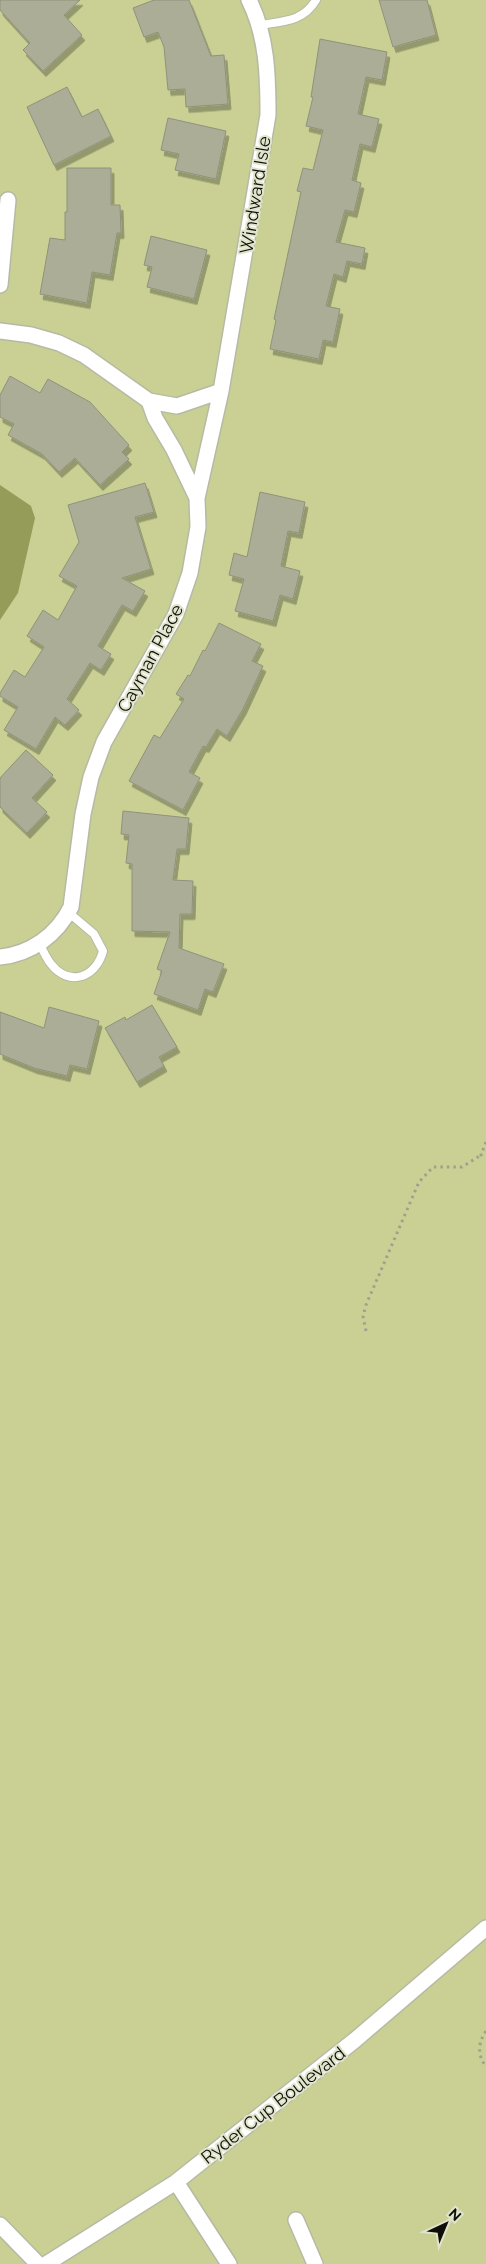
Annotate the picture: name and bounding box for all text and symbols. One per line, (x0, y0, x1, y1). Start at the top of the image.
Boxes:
street label: Windward Isle (235, 134, 275, 255)
street label: Cayman Place (113, 600, 187, 716)
street label: Ryder Cup Boulevard (197, 2042, 349, 2168)
north arrow (421, 2199, 471, 2249)
text: N (446, 2205, 464, 2224)

